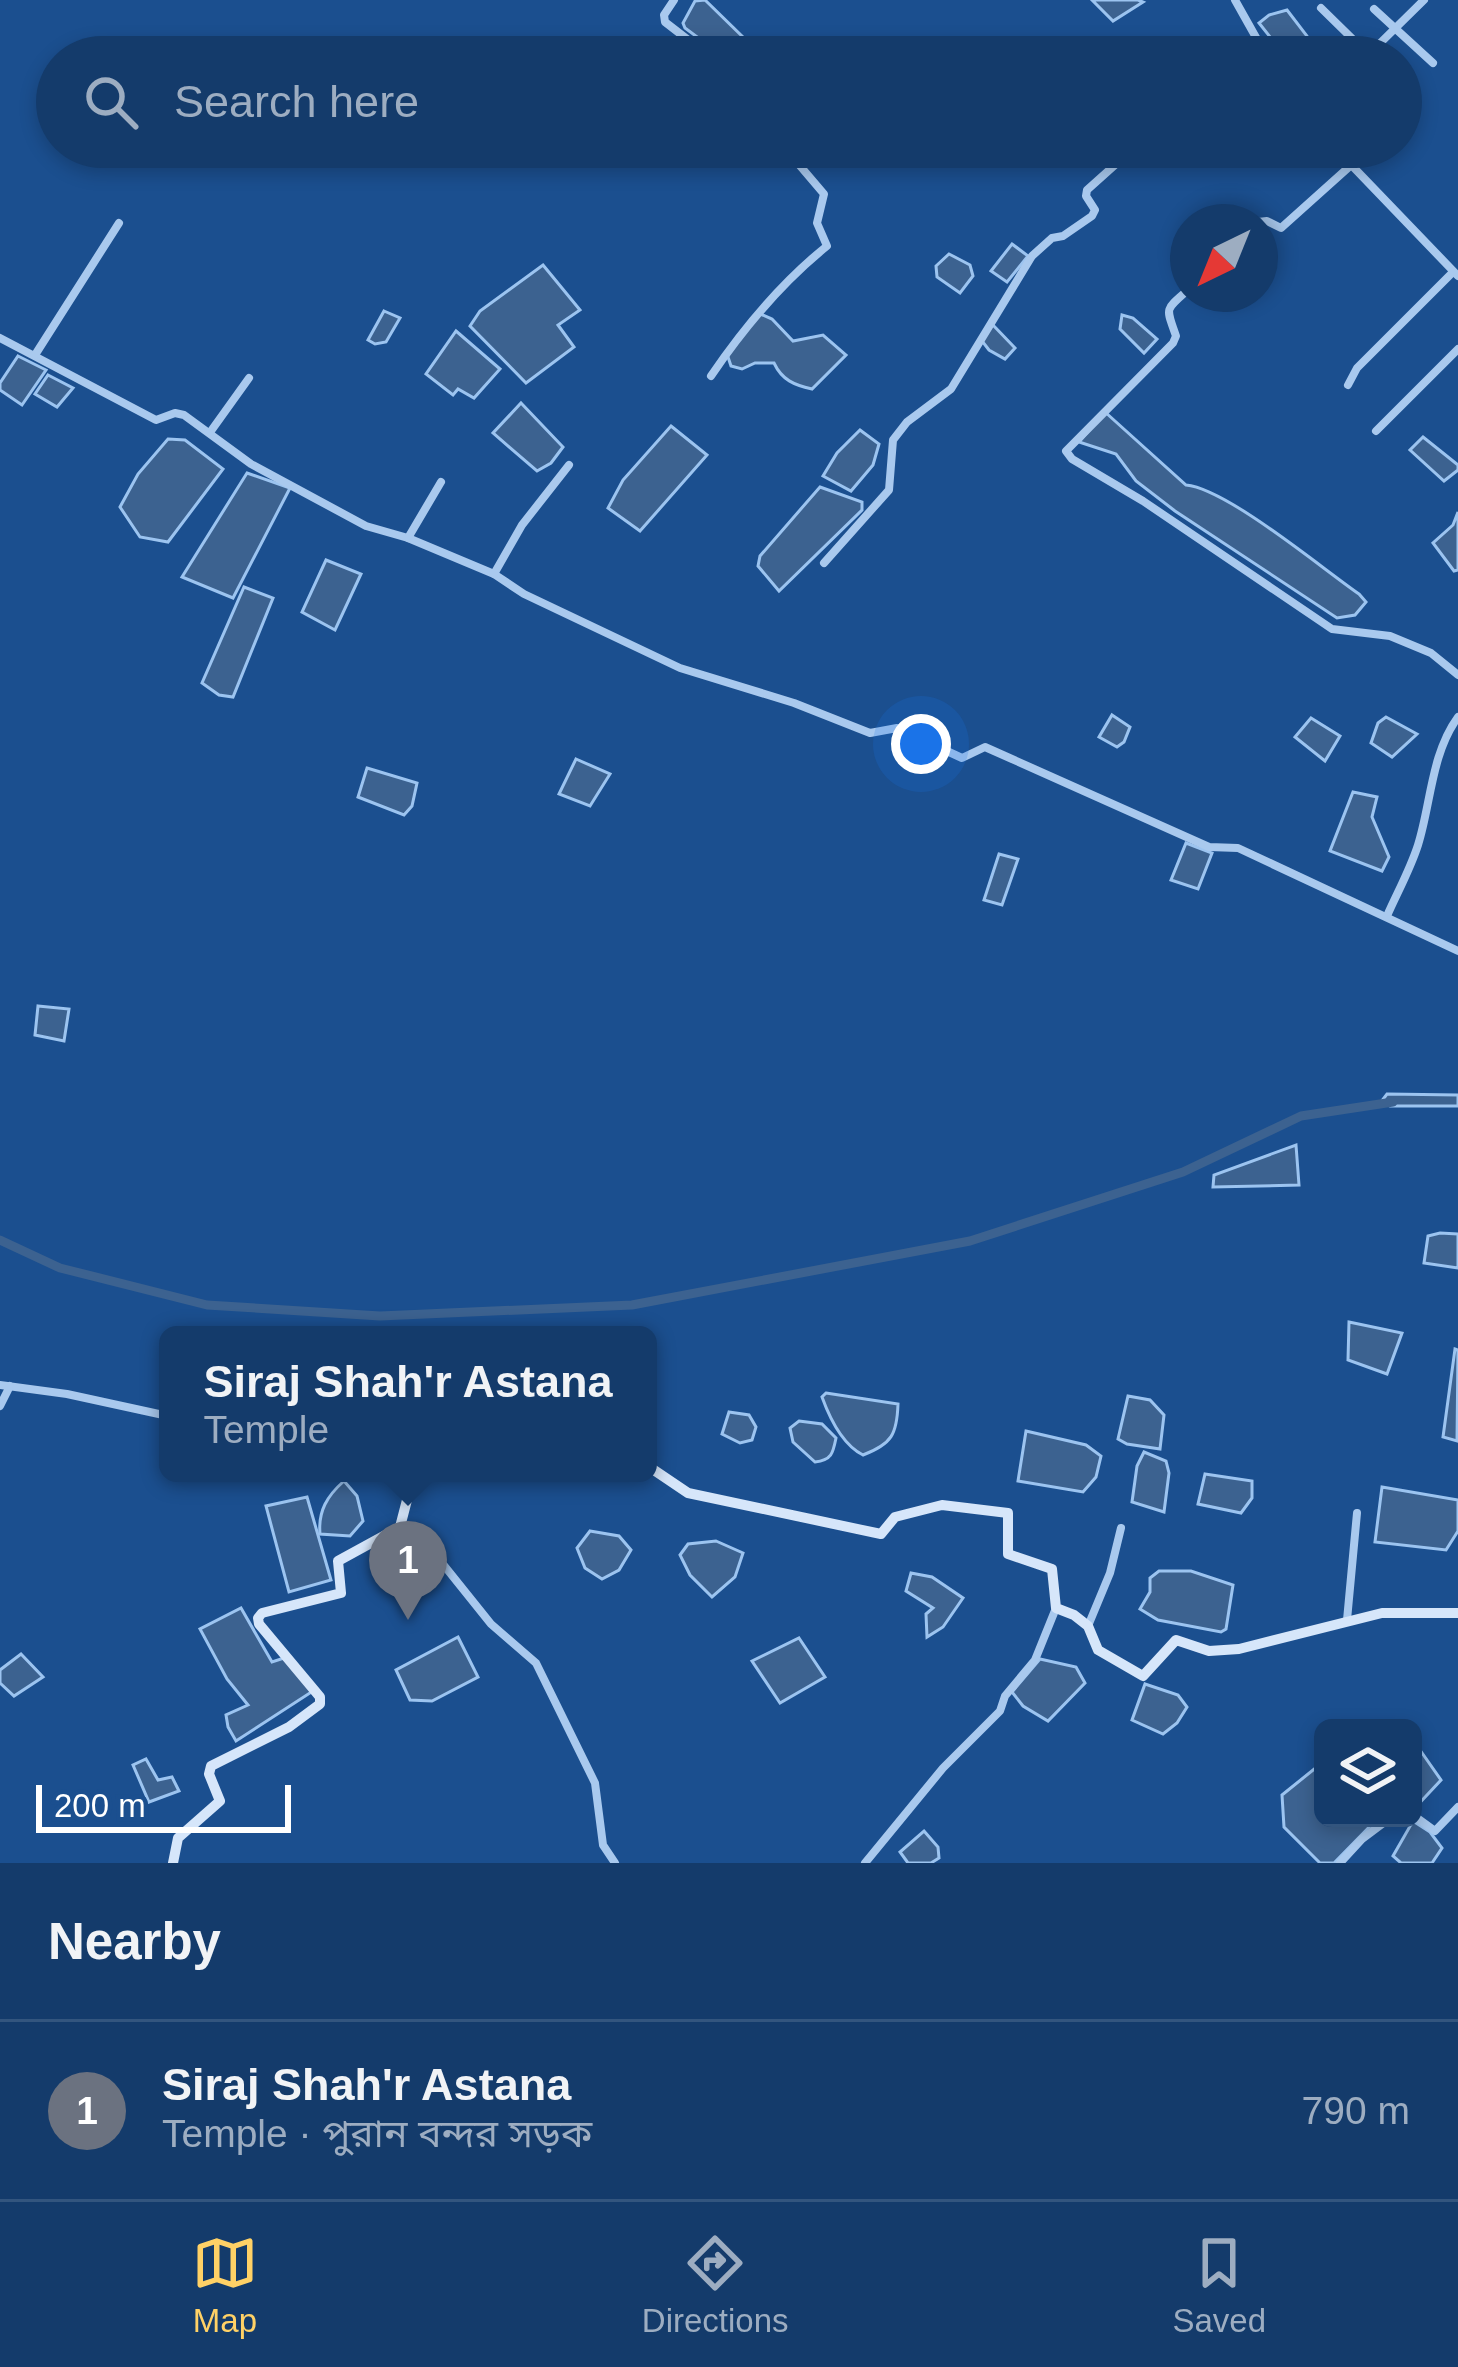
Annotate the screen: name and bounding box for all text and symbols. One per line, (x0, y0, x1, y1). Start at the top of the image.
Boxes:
search box (36, 36, 1422, 168)
icon: search (78, 69, 144, 135)
text: Search here (174, 76, 419, 127)
north arrow (1170, 204, 1278, 312)
your location (891, 714, 951, 774)
popup (159, 1326, 657, 1482)
text: Siraj Shah'r Astana (203, 1356, 613, 1407)
text: Temple (203, 1408, 329, 1451)
pin: 1 (369, 1521, 447, 1620)
map controls (1314, 1719, 1422, 1827)
button: layers (1314, 1719, 1422, 1827)
scale bar (36, 1779, 291, 1832)
text: 200 m (54, 1787, 146, 1824)
text: Nearby (48, 1913, 221, 1970)
text: Siraj Shah'r Astana (162, 2059, 571, 2110)
text: 1 (76, 2089, 98, 2132)
text: 790 m (1302, 2089, 1410, 2132)
text: Temple · পুরান বন্দর সড়ক (162, 2112, 592, 2155)
tab: Map (192, 2230, 258, 2340)
tab: Directions (642, 2230, 789, 2340)
tab: Saved (1172, 2230, 1266, 2340)

